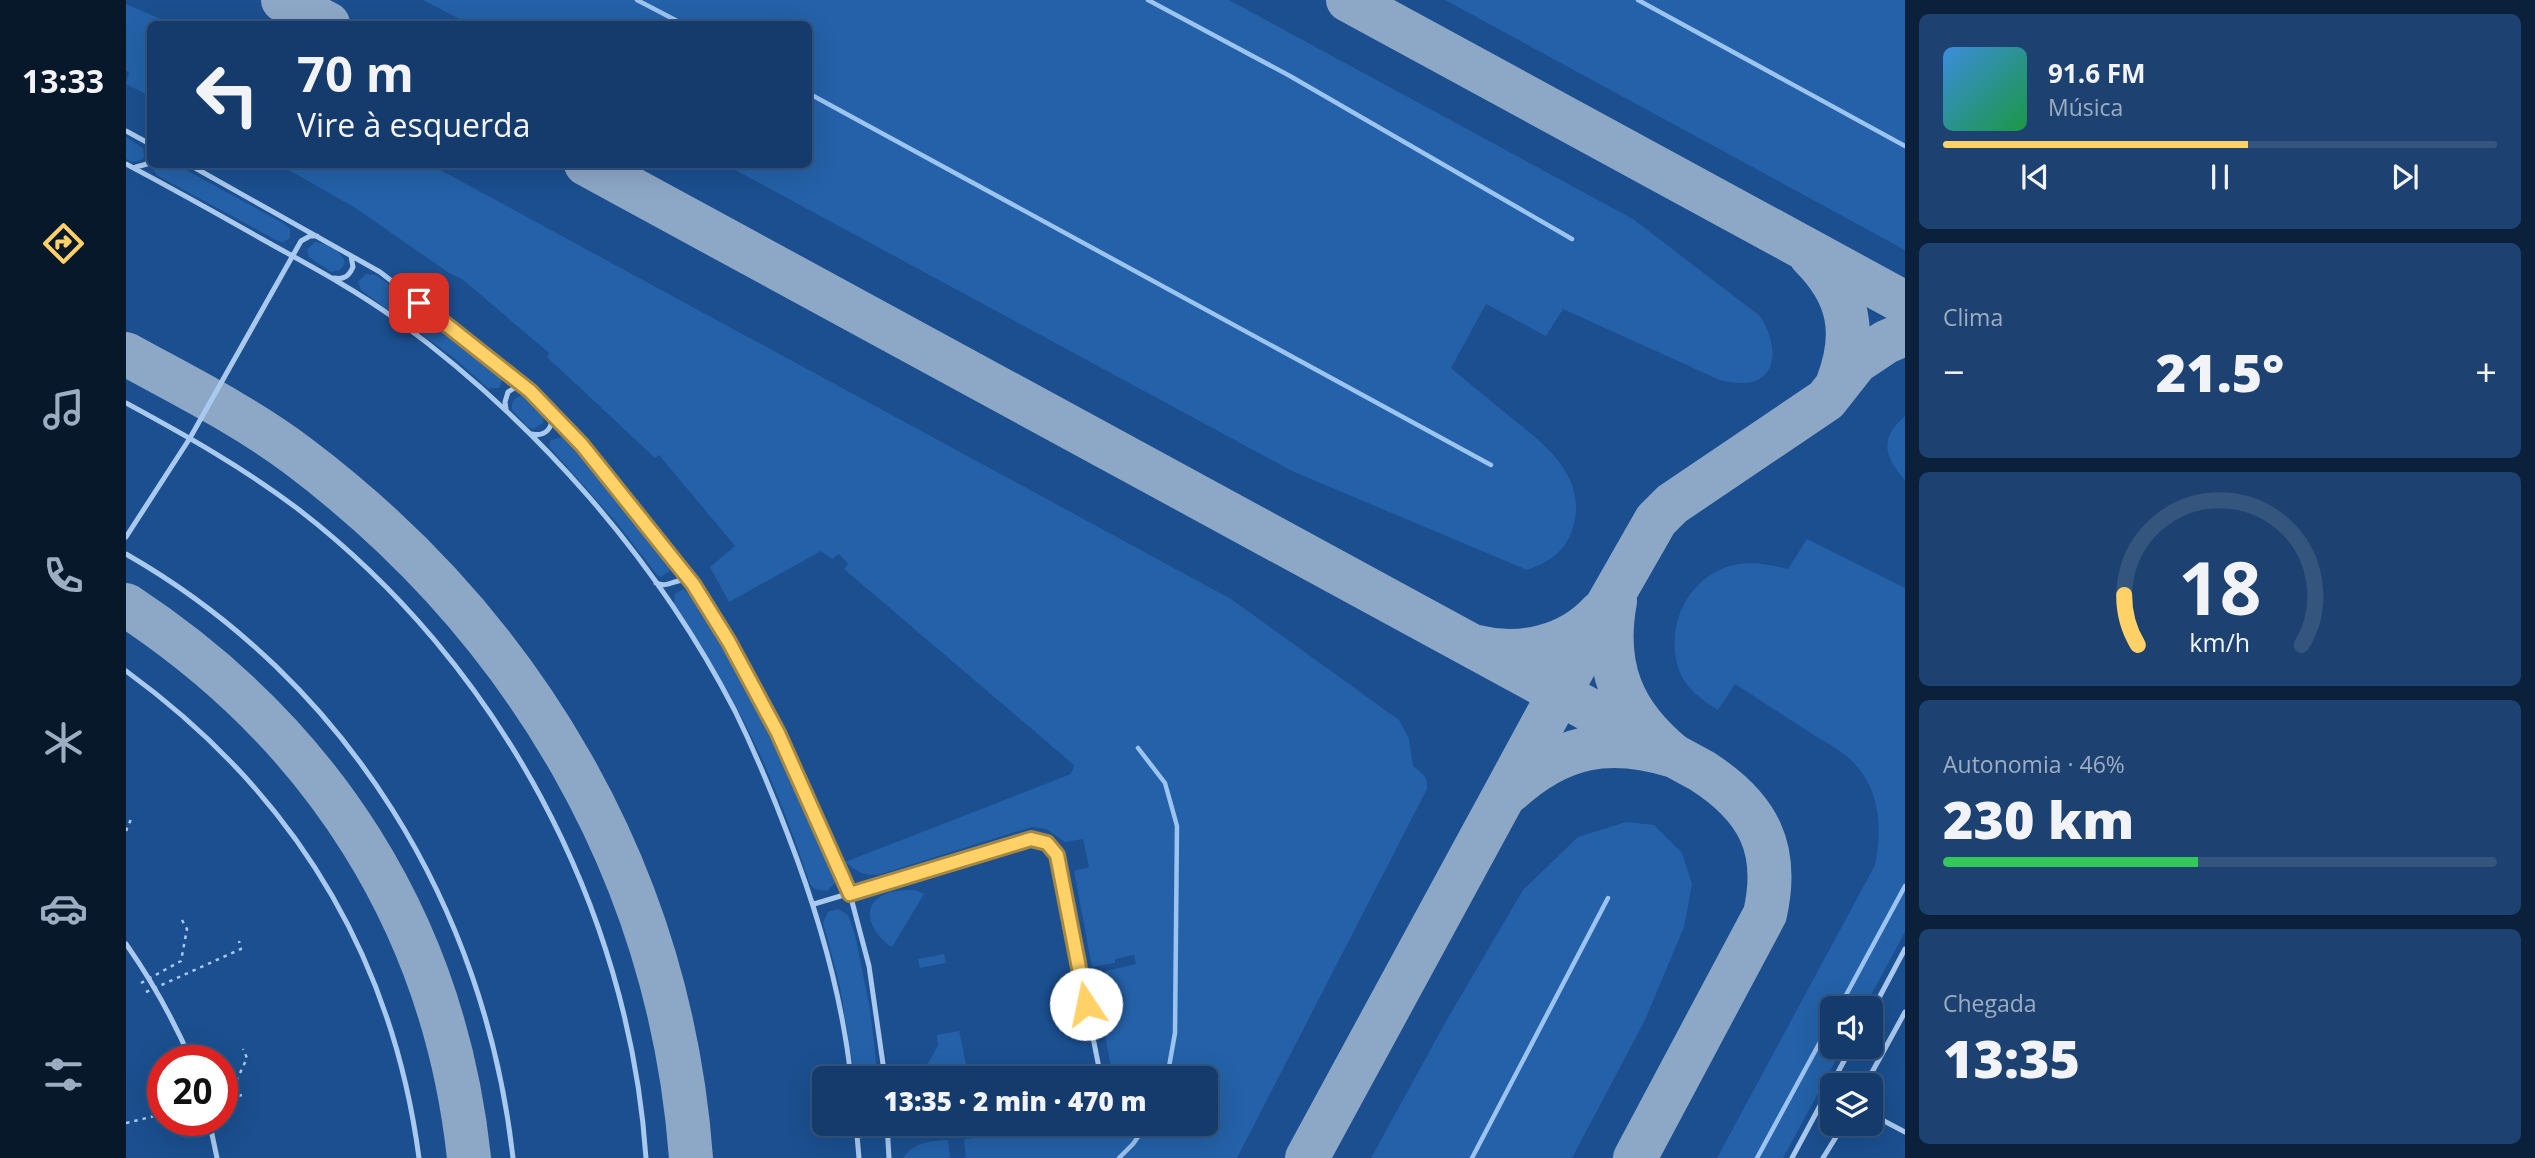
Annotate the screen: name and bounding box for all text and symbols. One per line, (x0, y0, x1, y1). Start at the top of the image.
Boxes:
text: 70 m (297, 40, 414, 106)
icon: left (182, 49, 273, 140)
text: 91.6 FM (2048, 55, 2146, 91)
text: 13:33 (22, 59, 104, 102)
text: Música (2048, 91, 2123, 123)
text: Vire à esquerda (297, 103, 530, 146)
icon: previous (2016, 158, 2054, 196)
icon: pause (2201, 158, 2239, 196)
icon: next (2386, 158, 2424, 196)
icon: directions (39, 219, 88, 268)
pin (389, 273, 449, 333)
icon: arrive (400, 284, 438, 322)
text: Clima (1943, 301, 2003, 333)
text: 21.5° (2156, 336, 2284, 407)
text: − (1943, 345, 1965, 397)
text: + (2475, 345, 2497, 397)
icon: music (39, 385, 88, 434)
text: 18 (2178, 537, 2262, 636)
icon: phone (39, 551, 88, 600)
text: km/h (2190, 625, 2250, 659)
icon: climate (39, 718, 88, 767)
text: Autonomia · 46% (1943, 748, 2125, 780)
text: 230 km (1943, 783, 2134, 854)
icon: car (39, 884, 88, 933)
position arrow (1049, 967, 1123, 1041)
text: Chegada (1943, 987, 2037, 1019)
map controls (1820, 996, 1883, 1136)
button: sound (1820, 996, 1883, 1059)
text: 13:35 (1943, 1022, 2080, 1093)
speed limit sign: 20 (147, 1045, 238, 1136)
icon: filters (39, 1050, 88, 1099)
button: layers (1820, 1073, 1883, 1136)
text: 13:35 · 2 min · 470 m (884, 1083, 1146, 1119)

